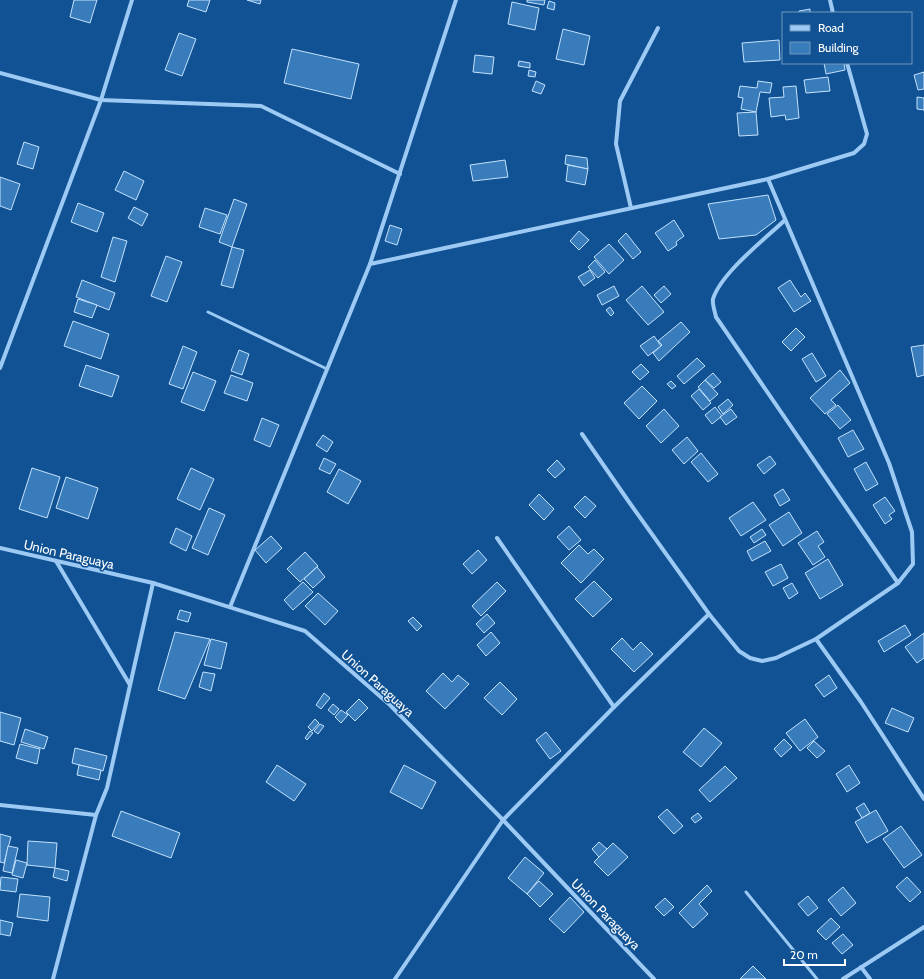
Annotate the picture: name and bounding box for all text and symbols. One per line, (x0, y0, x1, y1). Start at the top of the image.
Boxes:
legend (782, 12, 912, 64)
text: Road (818, 20, 844, 35)
text: Building (818, 40, 860, 55)
street label: Union Paraguaya (22, 536, 117, 572)
street label: Union Paraguaya (338, 646, 418, 720)
street label: Union Paraguaya (568, 875, 644, 953)
scale bar (784, 941, 845, 967)
text: 20 m (790, 947, 818, 962)

